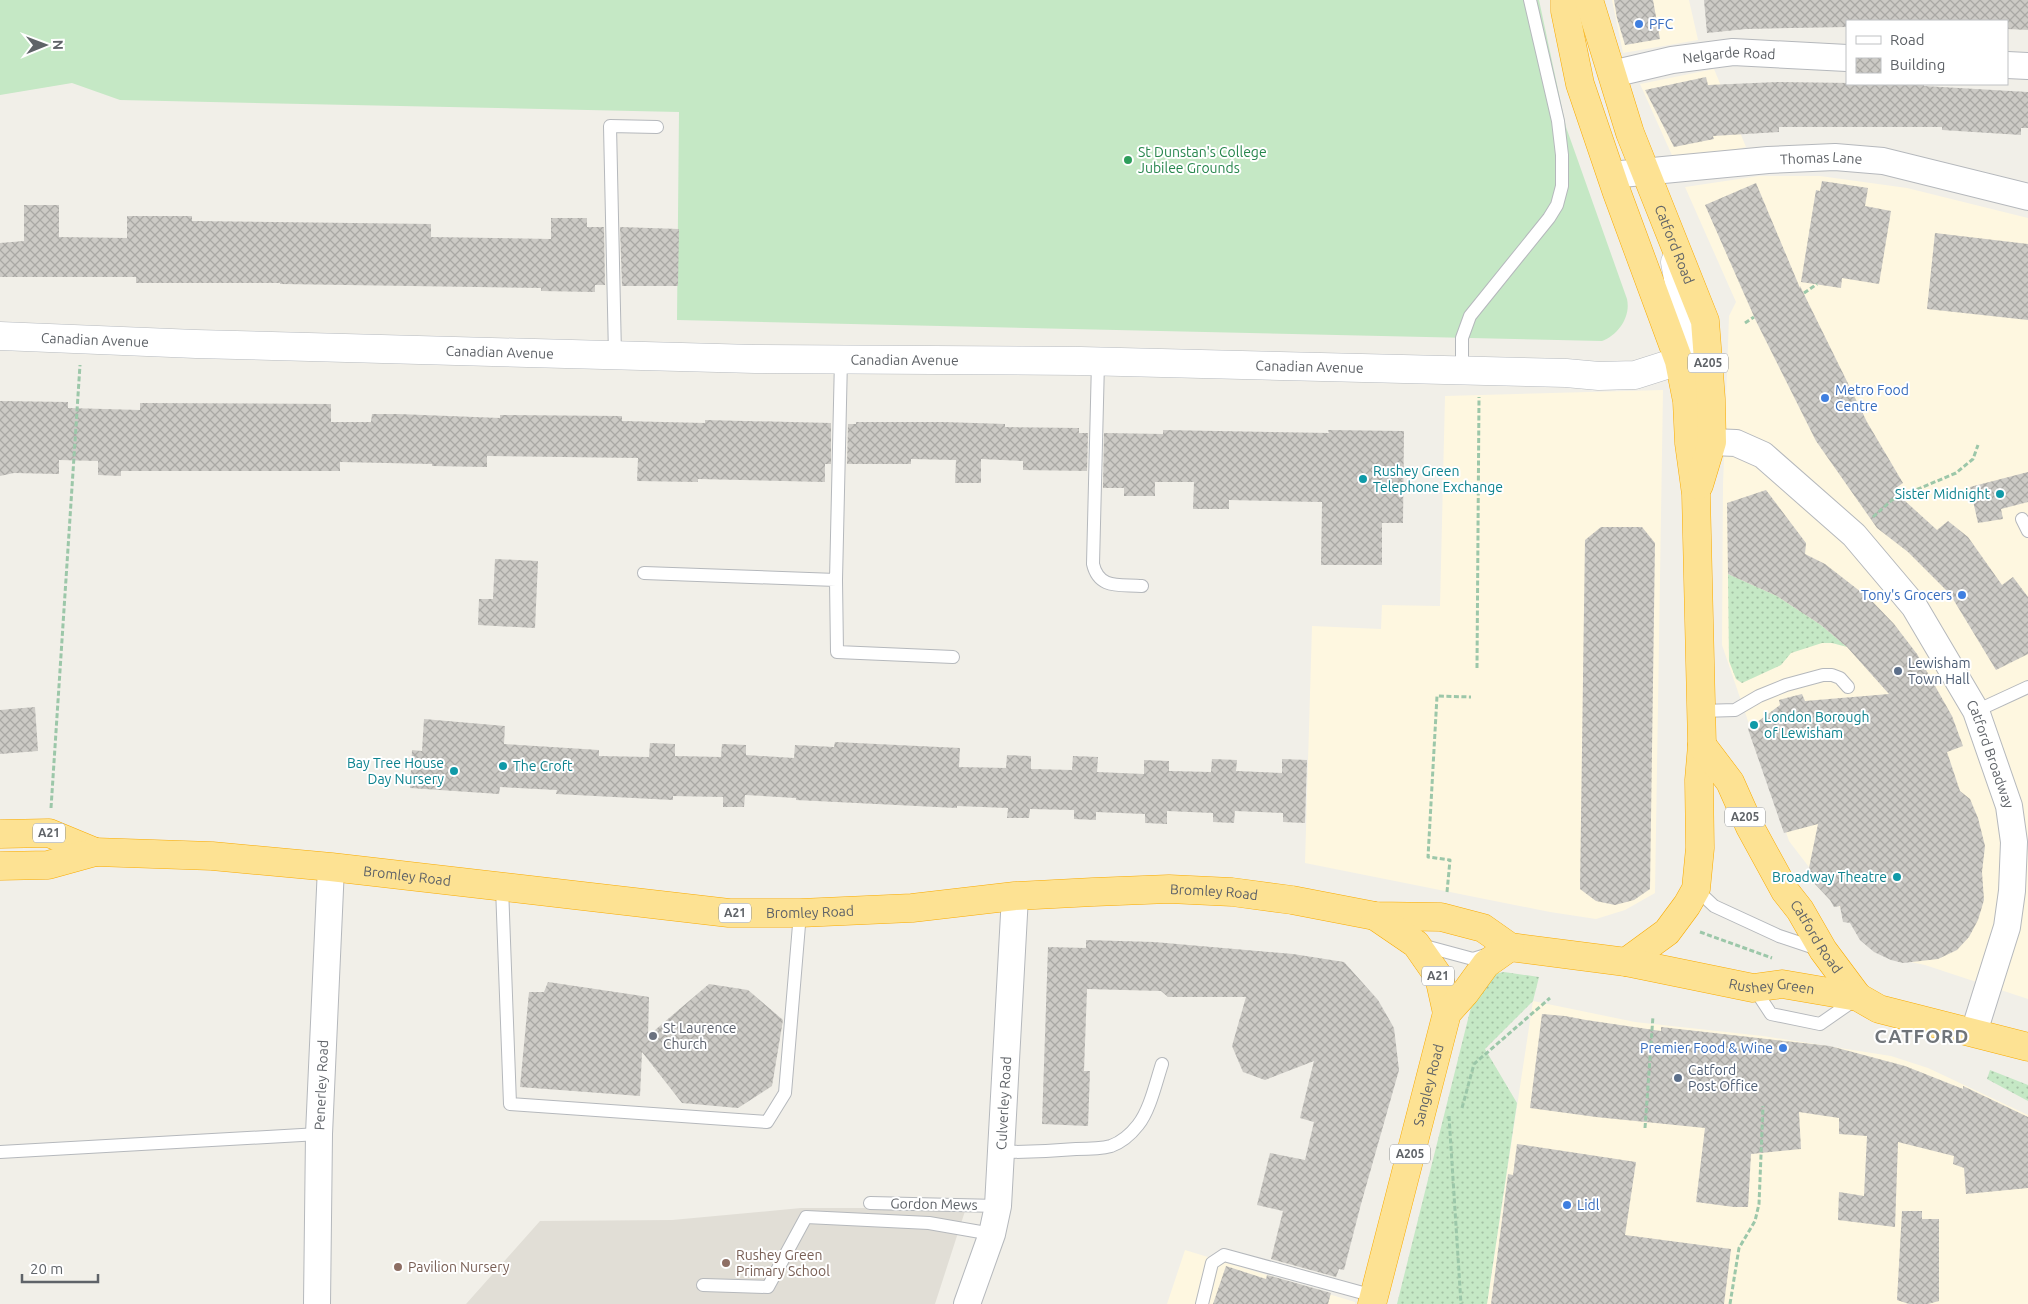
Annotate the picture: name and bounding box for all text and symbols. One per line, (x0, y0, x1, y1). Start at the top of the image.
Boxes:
place label: PFC (1649, 16, 1674, 32)
marker: PFC (1633, 18, 1645, 30)
north arrow (20, 20, 70, 70)
legend (1846, 20, 2008, 85)
text: Road (1890, 31, 1925, 48)
text: N (50, 39, 66, 50)
street label: Nelgarde Road (1682, 44, 1776, 67)
text: Building (1890, 56, 1945, 73)
place label: St Dunstan's College Jubilee Grounds (1138, 144, 1267, 176)
street label: Thomas Lane (1780, 149, 1863, 167)
marker: St Dunstan's College Jubilee Grounds (1122, 154, 1134, 166)
street label: Catford Road (1651, 202, 1697, 286)
street label: Canadian Avenue (41, 330, 149, 350)
street label: Canadian Avenue (445, 343, 554, 362)
street label: Canadian Avenue (850, 352, 959, 368)
road number: A205 (1688, 353, 1728, 372)
street label: Canadian Avenue (1255, 357, 1364, 376)
place label: Metro Food Centre (1835, 382, 1909, 414)
marker: Metro Food Centre (1819, 392, 1831, 404)
place label: Rushey Green Telephone Exchange (1373, 463, 1503, 495)
marker: Rushey Green Telephone Exchange (1357, 473, 1369, 485)
place label: Sister Midnight (1895, 486, 1990, 502)
marker: Sister Midnight (1994, 488, 2006, 500)
place label: Tony's Grocers (1861, 587, 1952, 603)
marker: Tony's Grocers (1956, 589, 1968, 601)
place label: Lewisham Town Hall (1908, 655, 1970, 687)
marker: Lewisham Town Hall (1892, 665, 1904, 677)
street label: Catford Broadway (1963, 697, 2017, 811)
place label: London Borough of Lewisham (1764, 709, 1870, 741)
marker: London Borough of Lewisham (1748, 719, 1760, 731)
place label: Bay Tree House Day Nursery (347, 755, 444, 787)
place label: The Croft (513, 758, 573, 774)
marker: The Croft (497, 760, 509, 772)
marker: Bay Tree House Day Nursery (448, 765, 460, 777)
road number: A205 (1725, 808, 1765, 826)
road number: A21 (33, 824, 65, 842)
street label: Bromley Road (362, 863, 452, 889)
place label: Broadway Theatre (1772, 869, 1887, 885)
marker: Broadway Theatre (1891, 871, 1903, 883)
street label: Bromley Road (1170, 881, 1259, 903)
street label: Catford Road (1787, 897, 1846, 976)
street label: Bromley Road (766, 903, 854, 921)
road number: A21 (719, 904, 751, 922)
road number: A21 (1422, 966, 1454, 986)
street label: Rushey Green (1727, 975, 1816, 997)
place label: St Laurence Church (663, 1020, 737, 1052)
district label: CATFORD (1875, 1025, 1969, 1047)
marker: St Laurence Church (647, 1030, 659, 1042)
street label: Penerley Road (311, 1039, 331, 1131)
place label: Premier Food & Wine (1640, 1040, 1773, 1056)
street label: Sangley Road (1410, 1042, 1447, 1128)
marker: Premier Food & Wine (1777, 1042, 1789, 1054)
street label: Culverley Road (993, 1056, 1014, 1150)
place label: Catford Post Office (1688, 1062, 1758, 1094)
marker: Catford Post Office (1672, 1072, 1684, 1084)
road number: A205 (1390, 1144, 1430, 1164)
street label: Gordon Mews (890, 1195, 978, 1213)
place label: Lidl (1577, 1197, 1600, 1213)
marker: Lidl (1561, 1199, 1573, 1211)
place label: Rushey Green Primary School (736, 1247, 830, 1279)
scale bar (22, 1252, 99, 1284)
marker: Rushey Green Primary School (720, 1257, 732, 1269)
place label: Pavilion Nursery (408, 1259, 510, 1275)
text: 20 m (30, 1260, 63, 1277)
marker: Pavilion Nursery (392, 1261, 404, 1273)

